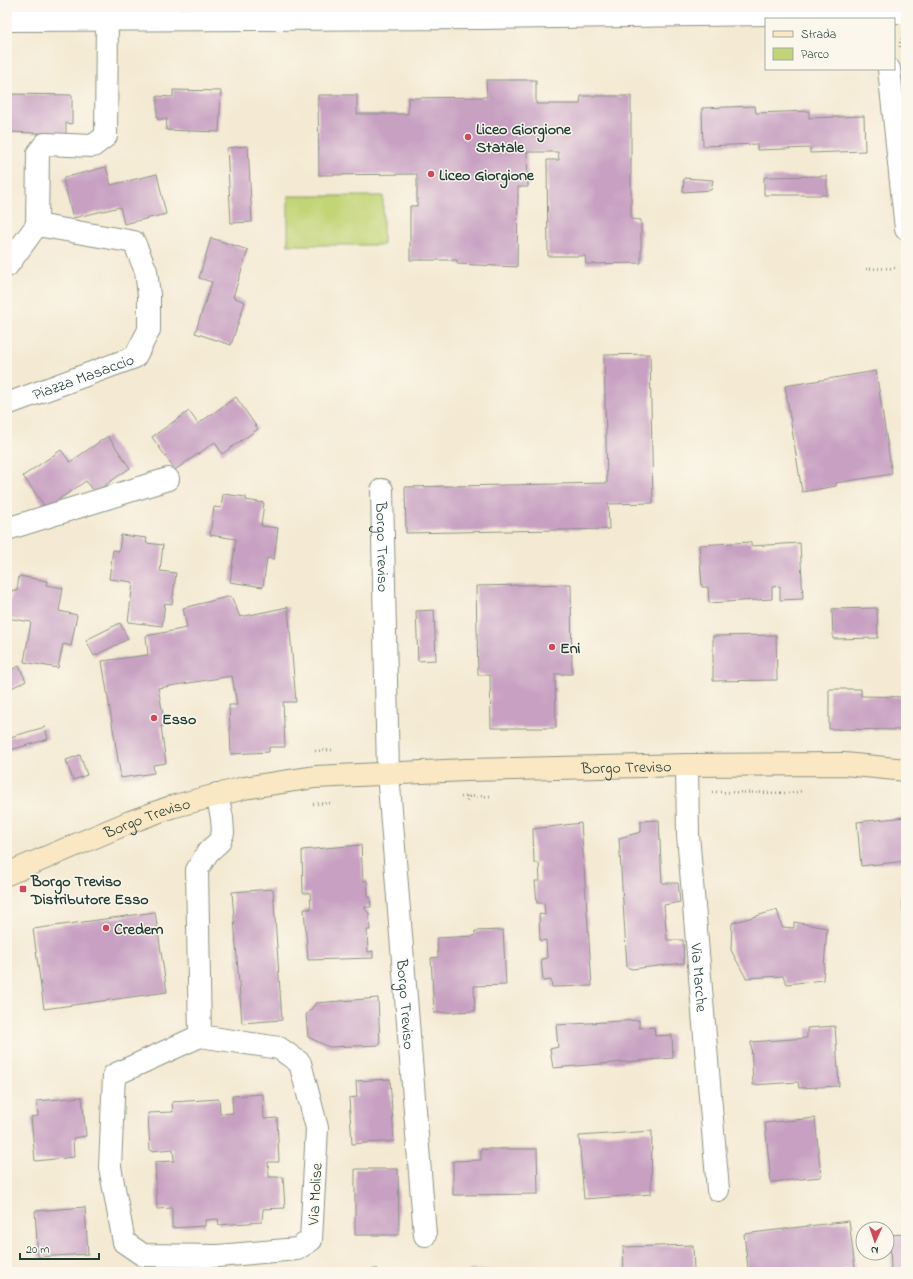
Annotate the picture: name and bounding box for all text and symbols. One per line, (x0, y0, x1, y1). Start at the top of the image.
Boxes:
legend (765, 18, 895, 70)
text: Strada (801, 26, 836, 44)
text: Parco (801, 46, 829, 64)
place label: Liceo Giorgione Statale (476, 118, 572, 160)
marker: Liceo Giorgione Statale (463, 132, 473, 142)
place label: Liceo Giorgione (439, 164, 535, 189)
marker: Liceo Giorgione (426, 169, 436, 179)
street label: Piazza Masaccio (30, 348, 138, 408)
street label: Borgo Treviso (368, 501, 394, 593)
place label: Eni (560, 637, 581, 661)
marker: Eni (547, 642, 557, 652)
place label: Esso (162, 708, 196, 732)
marker: Esso (149, 713, 159, 723)
street label: Borgo Treviso (580, 755, 672, 781)
street label: Borgo Treviso (100, 793, 193, 846)
place label: Borgo Treviso Distributore Esso (30, 870, 149, 912)
marker: Borgo Treviso Distributore Esso (18, 884, 28, 894)
place label: Credem (114, 918, 164, 942)
marker: Credem (101, 923, 111, 933)
street label: Via Marche (683, 941, 713, 1014)
street label: Borgo Treviso (389, 957, 420, 1050)
street label: Via Molise (302, 1162, 330, 1227)
north arrow (855, 1221, 895, 1261)
scale bar (20, 1235, 99, 1261)
text: 20 m (26, 1241, 49, 1259)
text: N (870, 1242, 879, 1258)

